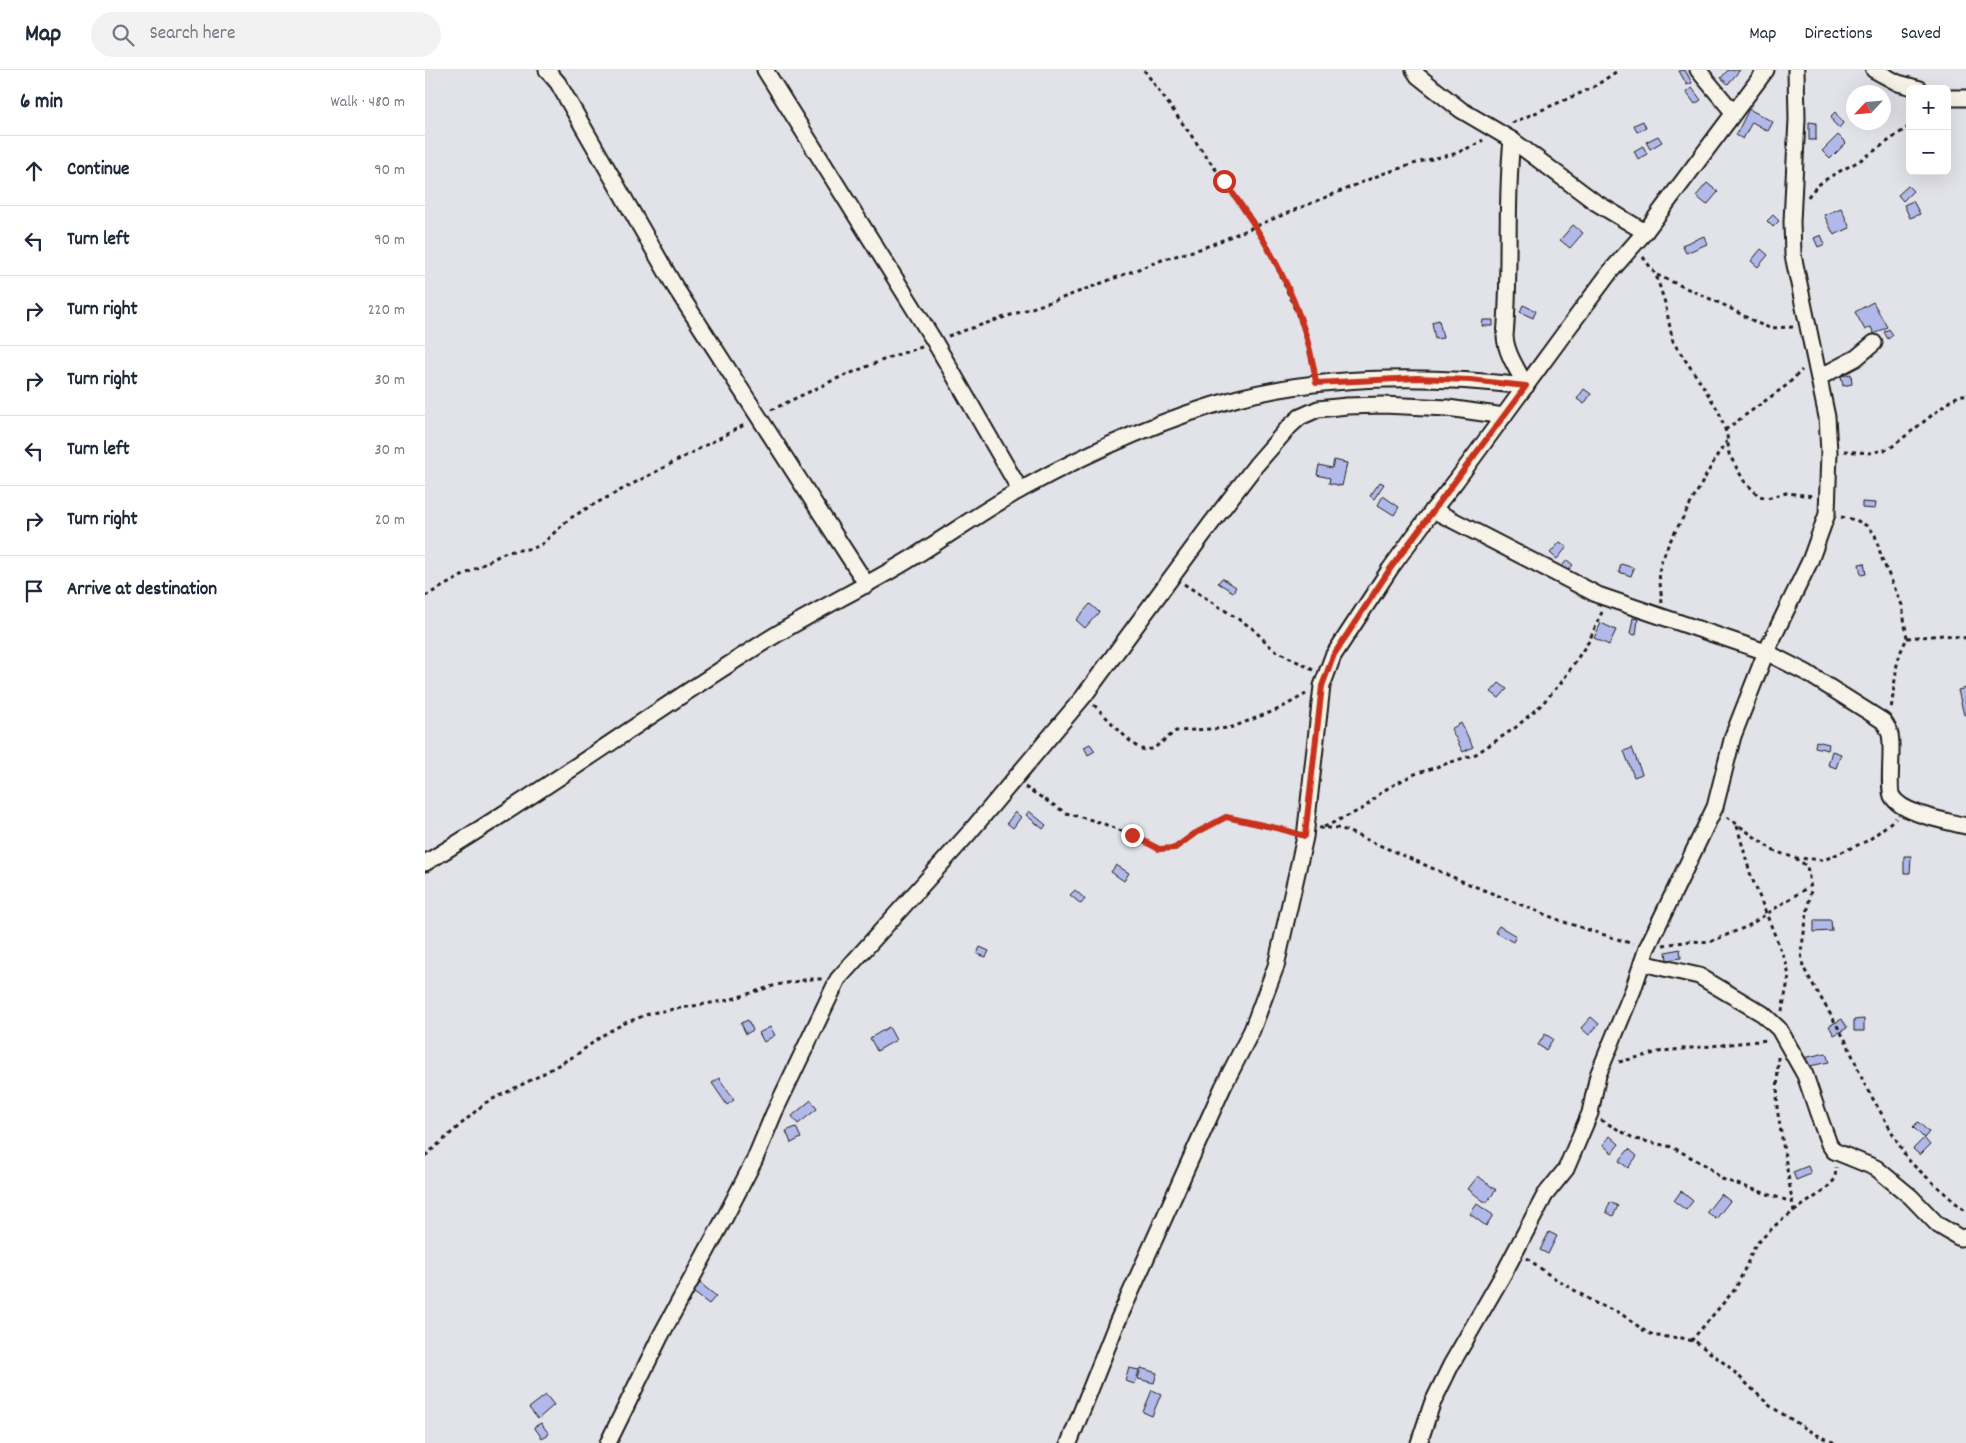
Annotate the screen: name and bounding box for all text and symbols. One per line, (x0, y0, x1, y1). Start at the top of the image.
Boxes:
search box (91, 12, 441, 57)
text: Map (25, 18, 61, 52)
icon: search (109, 21, 137, 49)
text: Search here (149, 21, 235, 48)
text: Map (1749, 22, 1776, 47)
text: Directions (1804, 22, 1873, 47)
text: Saved (1901, 22, 1941, 47)
north arrow (1846, 85, 1891, 130)
map controls (1906, 85, 1951, 175)
button: + (1906, 85, 1951, 130)
text: 6 min (20, 88, 63, 118)
text: Walk · 480 m (331, 91, 405, 114)
button: − (1906, 130, 1951, 175)
icon: ahead (20, 157, 48, 185)
text: Continue (67, 157, 129, 184)
text: 90 m (374, 159, 405, 182)
route start (1213, 170, 1236, 193)
icon: left (20, 227, 48, 255)
text: Turn left (67, 227, 130, 254)
text: 90 m (374, 229, 405, 252)
icon: right (20, 297, 48, 325)
text: Turn right (67, 297, 138, 324)
text: 220 m (368, 299, 405, 322)
icon: right (20, 367, 48, 395)
text: Turn right (67, 367, 138, 394)
text: 30 m (375, 369, 405, 392)
icon: left (20, 437, 48, 465)
text: Turn left (67, 437, 130, 464)
text: 30 m (375, 439, 405, 462)
icon: right (20, 507, 48, 535)
text: Turn right (67, 507, 138, 534)
text: 20 m (375, 509, 405, 532)
icon: arrive (20, 577, 48, 605)
text: Arrive at destination (67, 577, 217, 604)
route end (1121, 824, 1144, 847)

